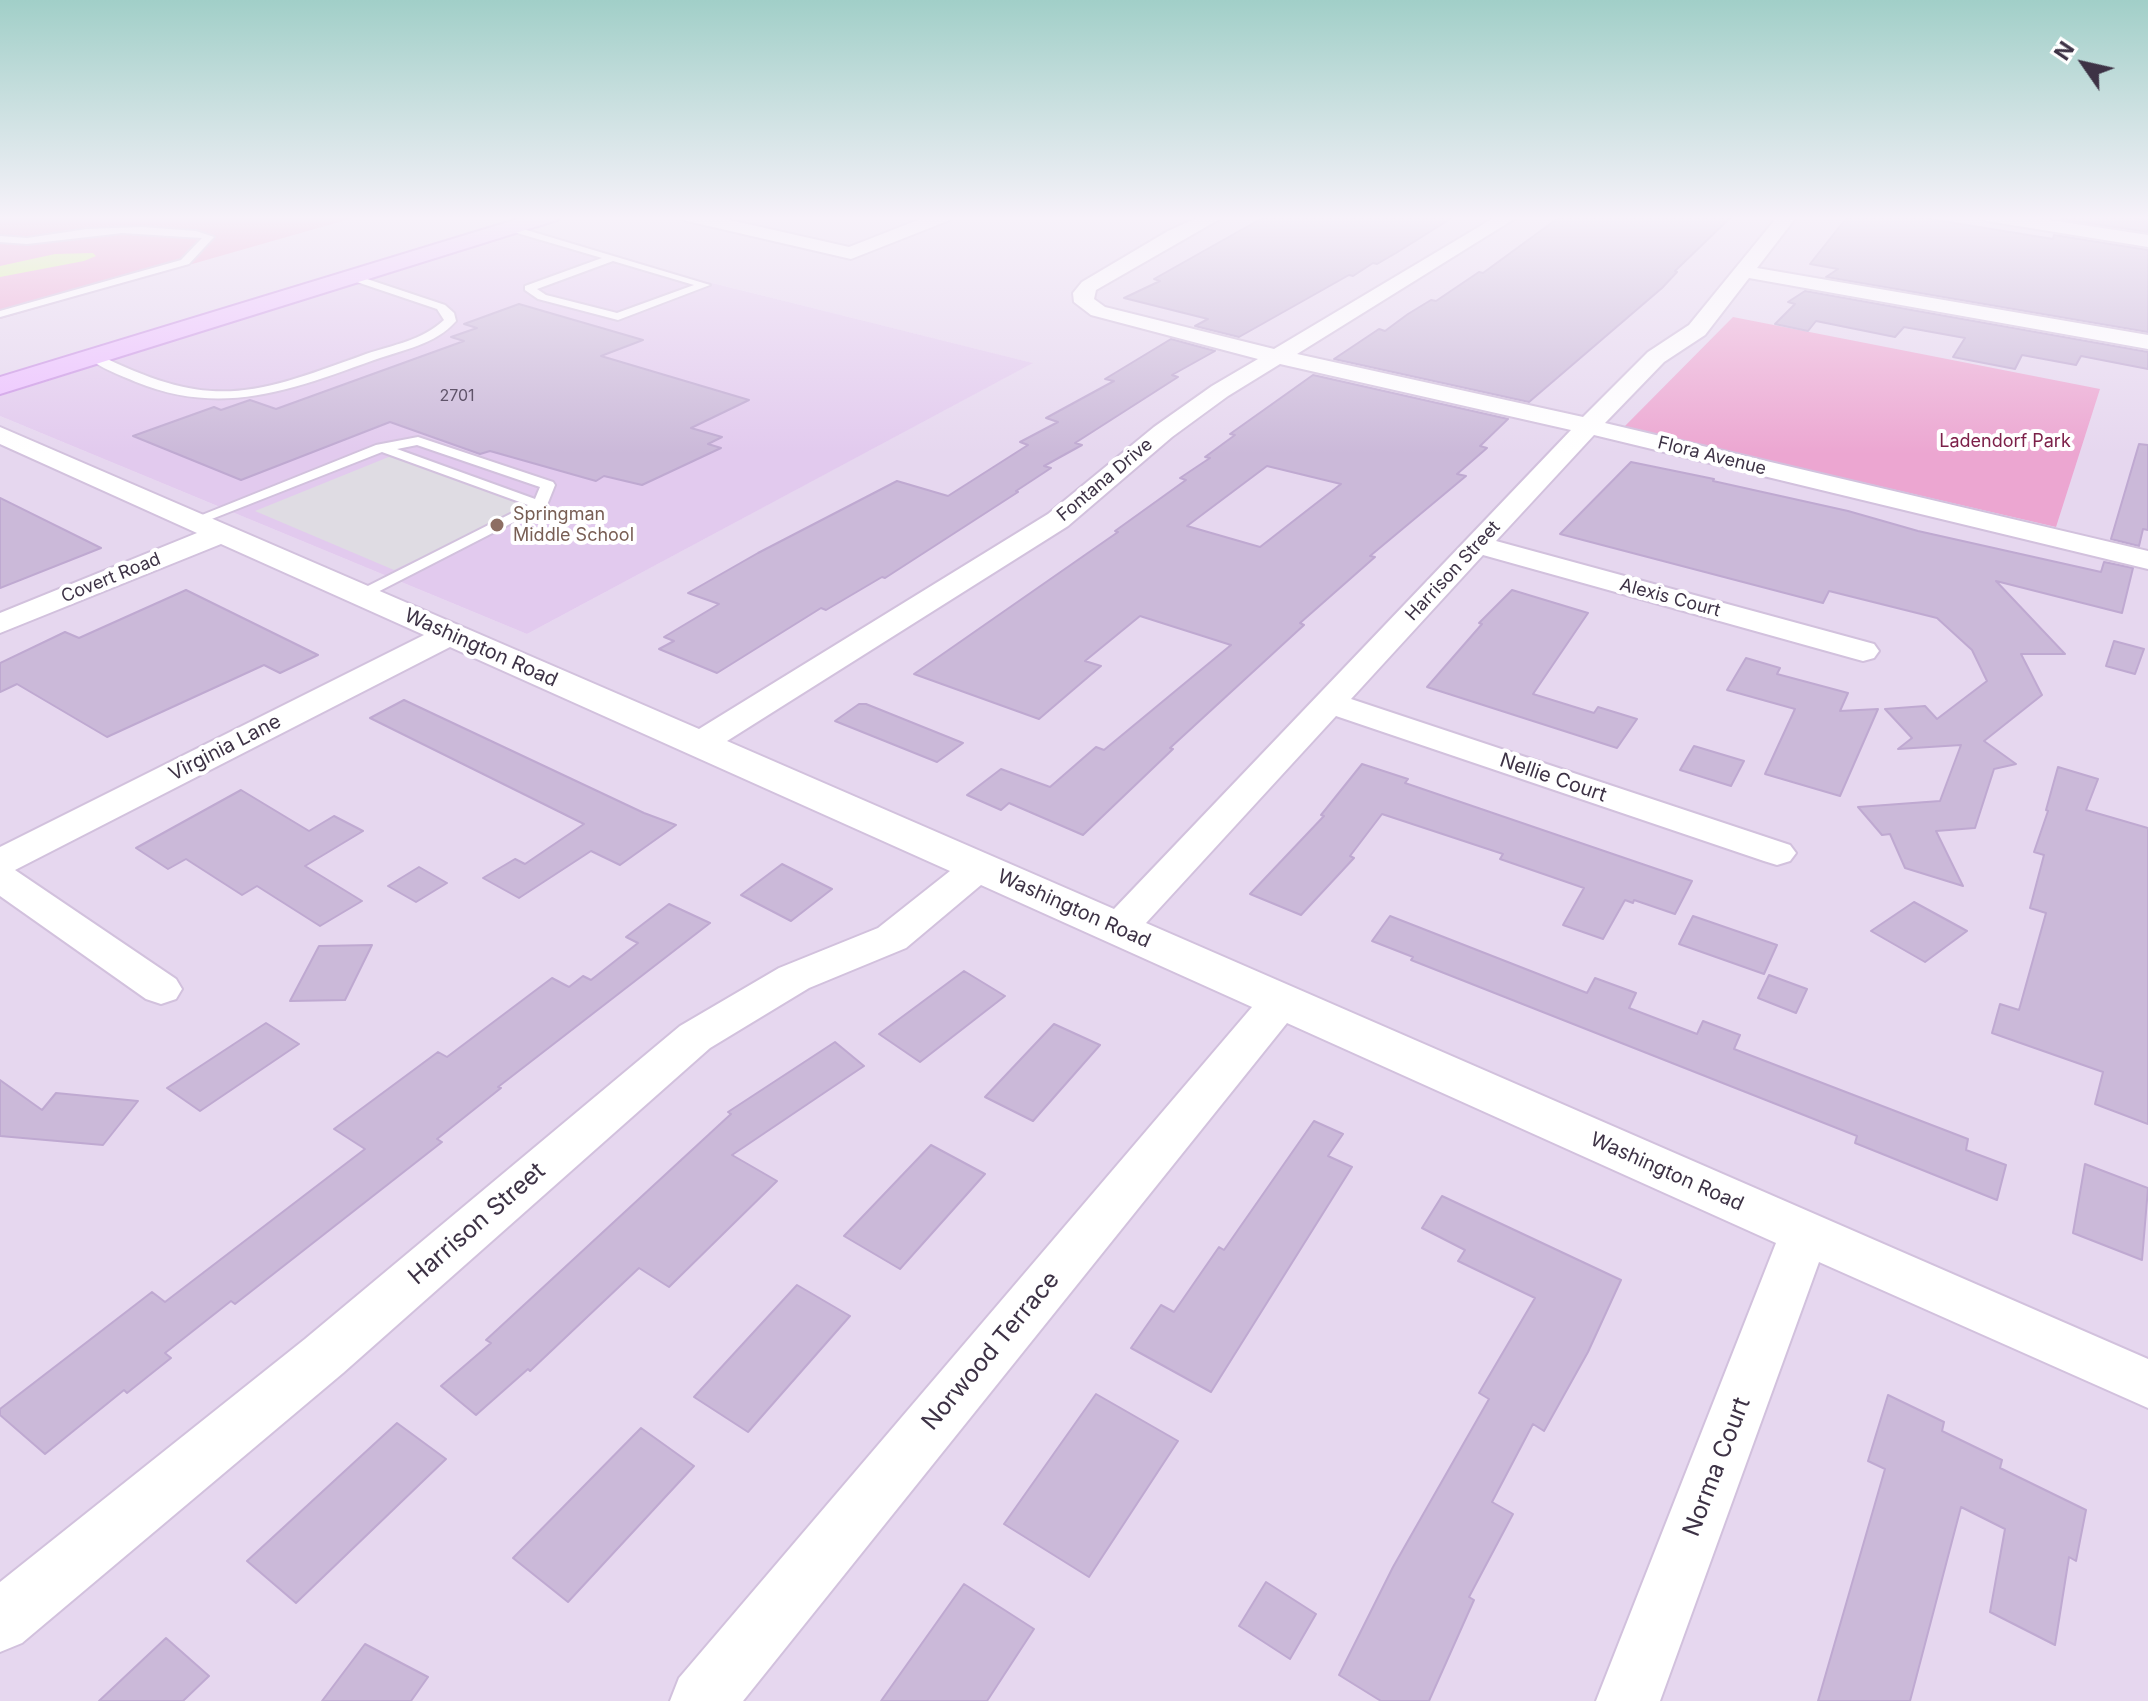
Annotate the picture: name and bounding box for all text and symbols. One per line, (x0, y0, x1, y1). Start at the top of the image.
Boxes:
north arrow (2044, 24, 2124, 104)
text: N (2049, 36, 2080, 65)
house number: 2701 (439, 386, 475, 406)
park label: Ladendorf Park (1939, 431, 2071, 453)
street label: Flora Avenue (1656, 432, 1768, 480)
street label: Fontana Drive (1053, 434, 1157, 526)
place label: Springman Middle School (513, 504, 634, 546)
marker: Springman Middle School (488, 516, 506, 534)
street label: Harrison Street (1401, 517, 1505, 625)
street label: Covert Road (58, 548, 164, 608)
street label: Alexis Court (1617, 574, 1723, 622)
street label: Washington Road (401, 603, 561, 693)
street label: Virginia Lane (165, 710, 285, 786)
street label: Nellie Court (1496, 749, 1610, 807)
street label: Washington Road (994, 864, 1154, 954)
street label: Washington Road (1587, 1127, 1747, 1217)
street label: Harrison Street (403, 1157, 551, 1291)
street label: Norwood Terrace (916, 1266, 1066, 1436)
street label: Norma Court (1677, 1393, 1757, 1541)

